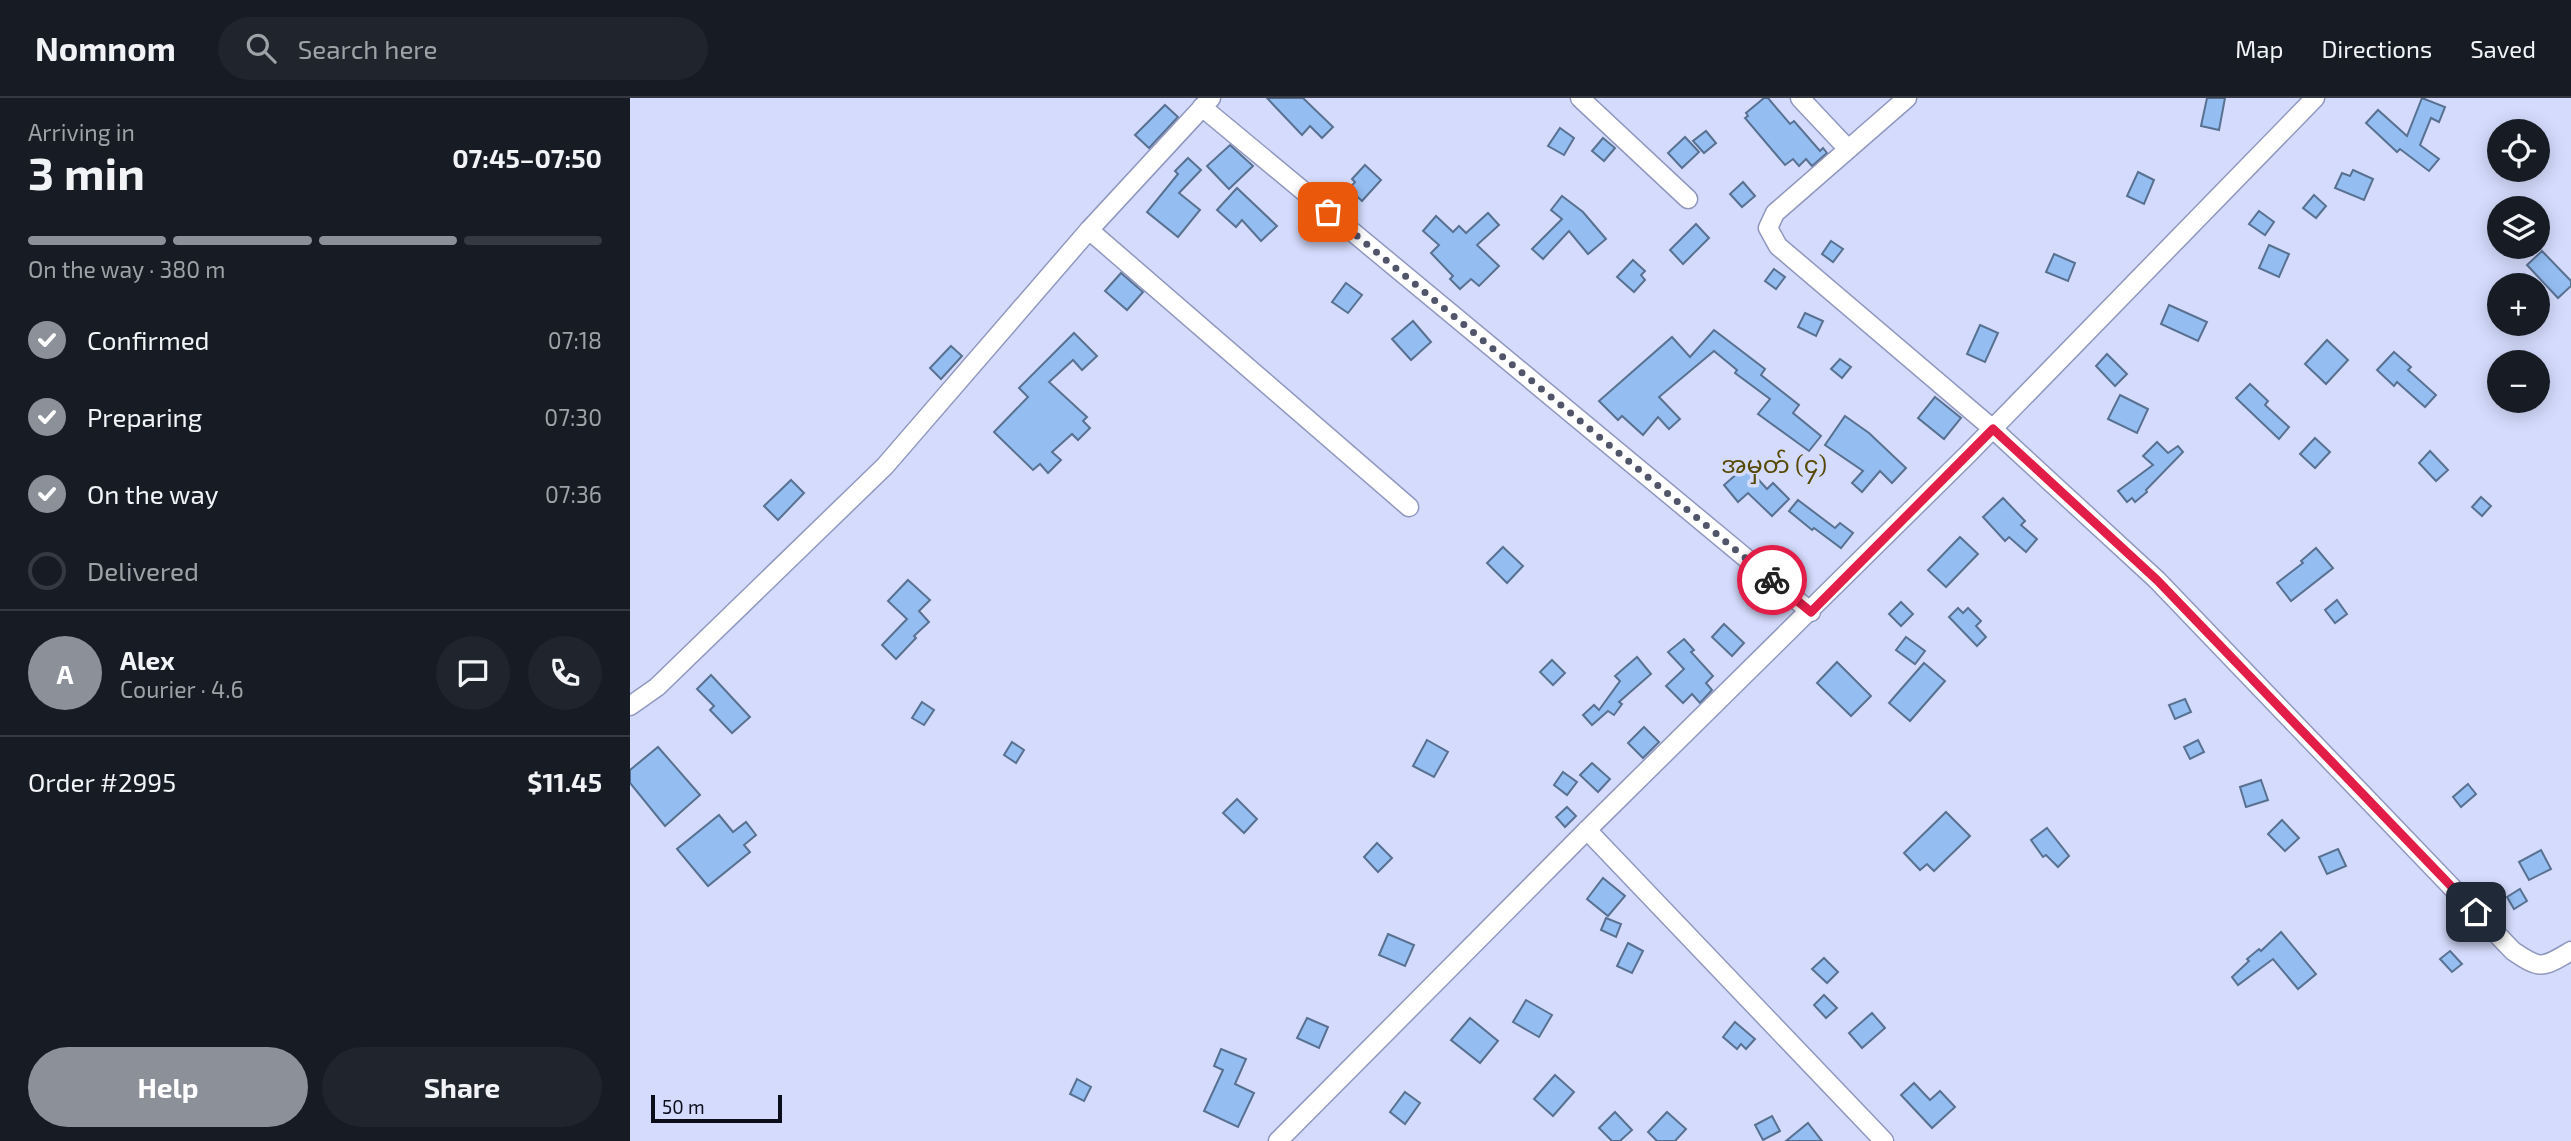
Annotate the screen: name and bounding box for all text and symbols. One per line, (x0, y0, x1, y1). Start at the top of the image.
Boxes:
search box (218, 17, 708, 80)
text: Nomnom (35, 28, 176, 68)
icon: search (242, 29, 280, 67)
text: Search here (298, 33, 437, 64)
text: Map (2235, 34, 2283, 63)
text: Directions (2321, 34, 2432, 63)
text: Saved (2470, 34, 2536, 63)
text: Arriving in (28, 118, 135, 146)
map controls (2487, 119, 2550, 413)
button: locate (2487, 119, 2550, 182)
text: 07:45–07:50 (452, 142, 602, 173)
text: 3 min (28, 144, 145, 199)
pin (1298, 182, 1358, 242)
icon: bag (1309, 193, 1347, 231)
button: layers (2487, 196, 2550, 259)
text: On the way · 380 m (28, 255, 225, 283)
button: + (2487, 273, 2550, 336)
icon: check (28, 321, 66, 359)
text: Confirmed (87, 324, 210, 355)
text: 07:18 (548, 326, 602, 354)
button: − (2487, 350, 2550, 413)
icon: check (28, 398, 66, 436)
text: Preparing (87, 401, 202, 432)
text: 07:30 (544, 403, 602, 431)
district label: အမှတ် (၄) (1721, 449, 1827, 484)
icon: check (28, 475, 66, 513)
text: On the way (87, 478, 218, 509)
text: 07:36 (545, 480, 602, 508)
courier (1737, 545, 1807, 615)
text: Delivered (87, 555, 199, 586)
icon: bike (1753, 561, 1791, 599)
button: chat (436, 636, 510, 710)
button: phone (528, 636, 602, 710)
text: Alex (120, 644, 175, 675)
text: A (57, 658, 73, 689)
text: Courier · 4.6 (120, 675, 244, 703)
text: Order #2995 (28, 766, 176, 797)
text: $11.45 (527, 766, 602, 797)
pin (2446, 882, 2506, 942)
icon: home (2457, 893, 2495, 931)
button: Help (28, 1047, 308, 1127)
button: Share (322, 1047, 602, 1127)
scale bar (651, 1092, 782, 1124)
text: 50 m (662, 1095, 705, 1118)

